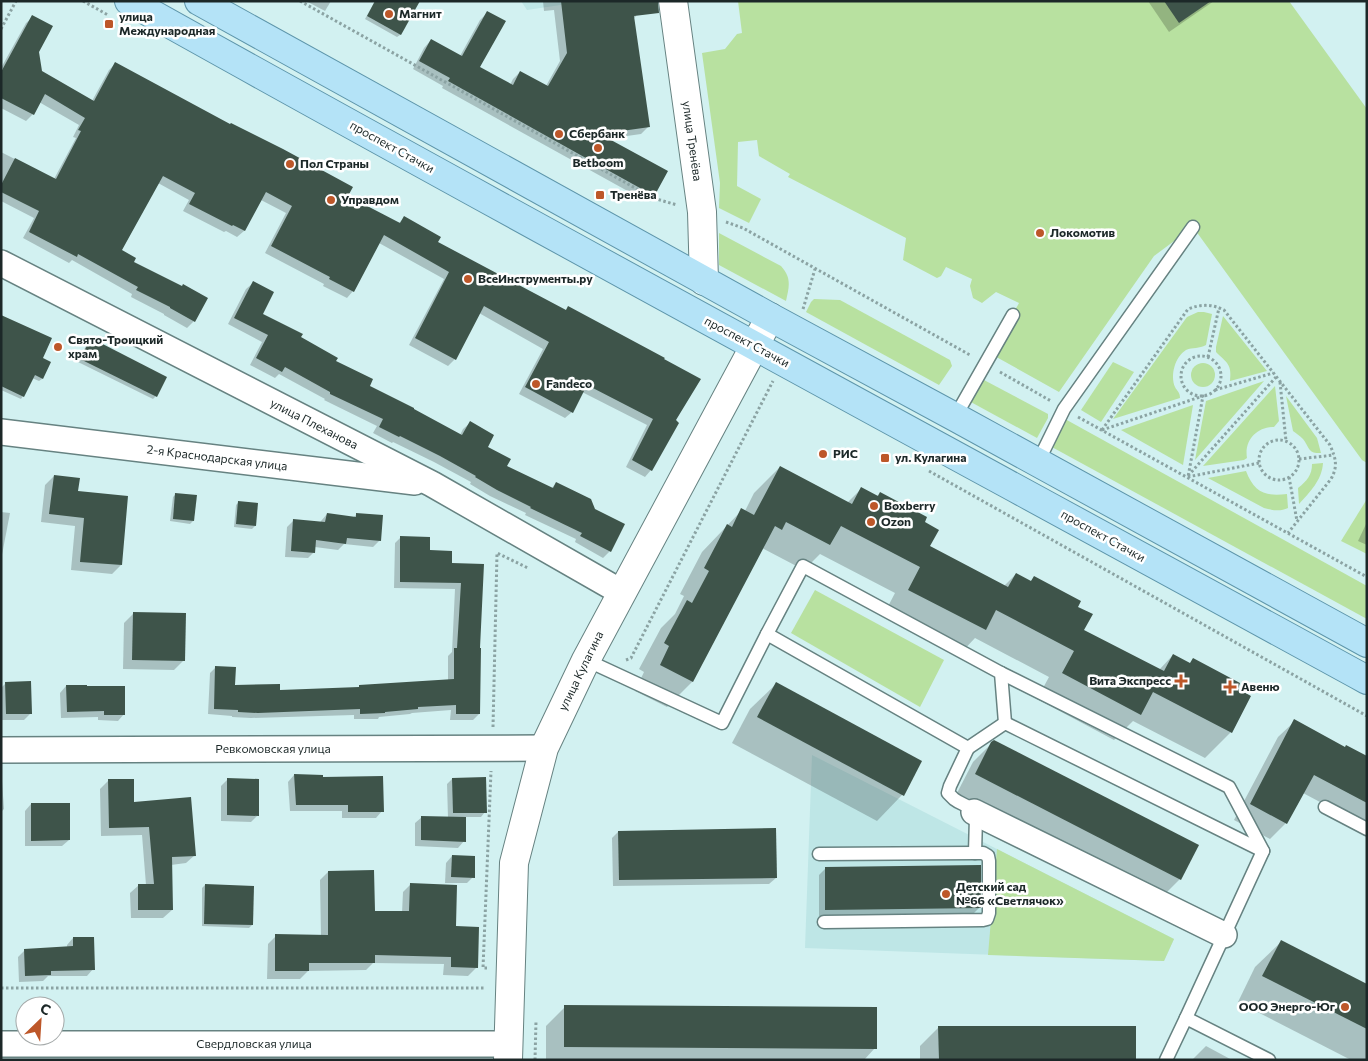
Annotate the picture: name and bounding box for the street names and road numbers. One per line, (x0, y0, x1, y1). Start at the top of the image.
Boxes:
street label: улица Тренёва (680, 100, 706, 182)
street label: проспект Стачки (348, 117, 437, 175)
street label: проспект Стачки (703, 313, 792, 369)
street label: улица Плеханова (268, 395, 361, 451)
street label: 2-я Краснодарская улица (146, 441, 288, 473)
street label: проспект Стачки (1059, 506, 1148, 564)
street label: улица Кулагина (555, 628, 605, 713)
street label: Ревкомовская улица (215, 741, 331, 755)
street label: Свердловская улица (196, 1036, 312, 1050)

